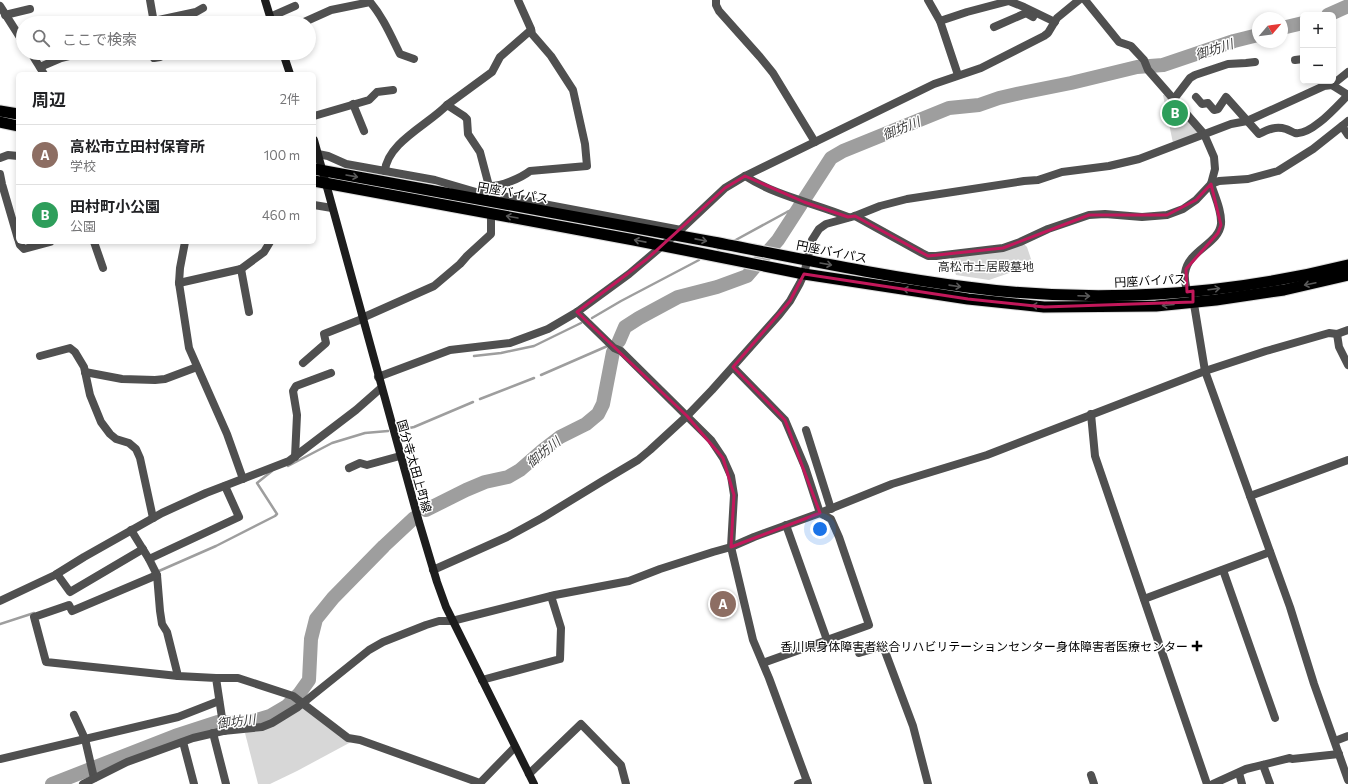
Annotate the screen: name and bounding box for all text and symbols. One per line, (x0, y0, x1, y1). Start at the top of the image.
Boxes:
north arrow (1252, 12, 1288, 48)
map controls (1300, 12, 1336, 84)
button: + (1300, 12, 1336, 48)
search box (16, 16, 316, 60)
icon: search (30, 27, 52, 49)
text: ここで検索 (62, 30, 137, 48)
water label: 御坊川 (1193, 35, 1237, 63)
button: − (1300, 48, 1336, 84)
text: 周辺 (32, 89, 66, 110)
text: 2件 (280, 91, 300, 107)
pin: B (1162, 98, 1188, 128)
water label: 御坊川 (880, 113, 924, 143)
text: 高松市立田村保育所 (70, 137, 205, 155)
text: A (40, 147, 50, 163)
text: 100 m (264, 147, 300, 163)
text: 学校 (70, 158, 96, 174)
one-way arrow (345, 172, 358, 180)
street label: 円座バイパス (476, 179, 550, 205)
text: 田村町小公園 (70, 197, 160, 215)
text: B (41, 207, 49, 223)
text: 460 m (262, 207, 300, 223)
one-way arrow (506, 213, 519, 221)
text: 公園 (70, 218, 96, 234)
one-way arrow (634, 236, 647, 244)
one-way arrow (694, 236, 707, 244)
street label: 円座バイパス (795, 237, 869, 265)
park label: 高松市土居殿墓地 (938, 259, 1034, 273)
one-way arrow (820, 260, 833, 268)
street label: 円座バイパス (1114, 271, 1186, 289)
one-way arrow (1304, 281, 1317, 289)
one-way arrow (948, 282, 961, 290)
one-way arrow (903, 286, 916, 294)
one-way arrow (1207, 286, 1220, 293)
one-way arrow (1077, 292, 1090, 299)
one-way arrow (1162, 301, 1175, 308)
one-way arrow (1032, 302, 1045, 310)
street label: 国分寺太田上町線 (395, 418, 435, 514)
water label: 御坊川 (523, 432, 565, 470)
your location (810, 519, 830, 539)
pin: A (710, 589, 736, 619)
place label: 香川県身体障害者総合リハビリテーションセンター身体障害者医療センター (780, 639, 1188, 653)
marker: 香川県身体障害者総合リハビリテーションセンター身体障害者医療センター (1191, 640, 1203, 652)
water label: 御坊川 (216, 710, 258, 731)

